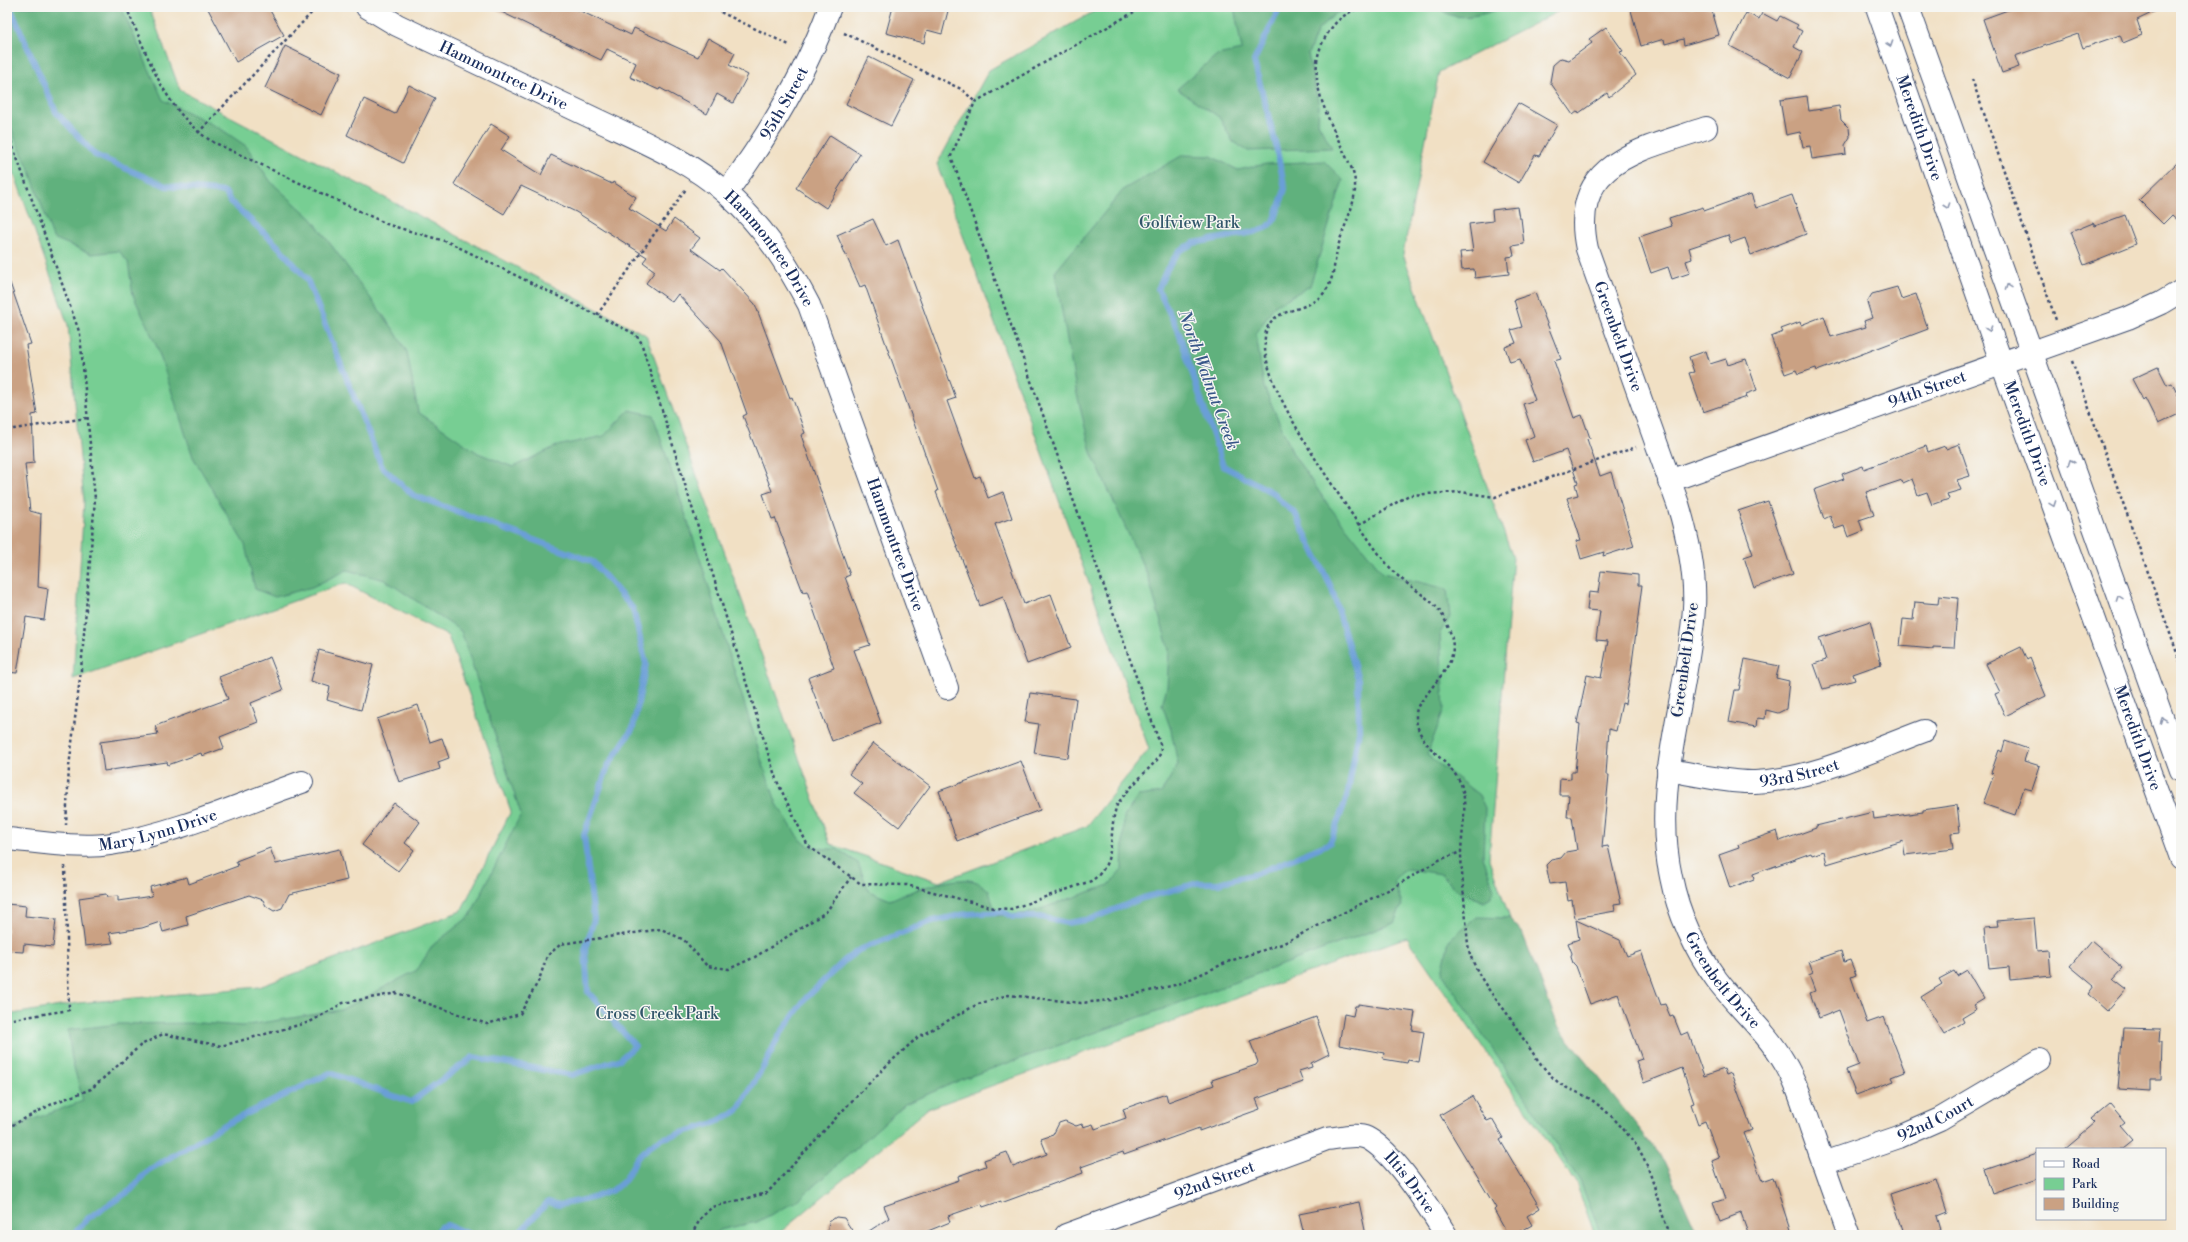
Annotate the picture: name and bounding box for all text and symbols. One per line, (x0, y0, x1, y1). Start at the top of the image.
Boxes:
street label: Hammontree Drive (436, 36, 571, 115)
one-way arrow (1885, 40, 1894, 47)
street label: 95th Street (755, 63, 813, 144)
street label: Meredith Drive (1892, 72, 1947, 183)
street label: Hammontree Drive (720, 186, 818, 310)
one-way arrow (1942, 203, 1950, 210)
park label: Golfview Park (1139, 213, 1241, 233)
street label: Greenbelt Drive (1589, 279, 1647, 395)
one-way arrow (2005, 284, 2013, 291)
water label: North Walnut Creek (1172, 306, 1244, 453)
one-way arrow (1985, 325, 1993, 332)
street label: 94th Street (1886, 366, 1969, 412)
street label: Meredith Drive (1999, 378, 2055, 489)
one-way arrow (2068, 459, 2076, 466)
street label: Hammontree Drive (862, 475, 929, 614)
one-way arrow (2048, 500, 2056, 507)
one-way arrow (2116, 594, 2124, 601)
street label: Greenbelt Drive (1667, 601, 1703, 719)
street label: Meredith Drive (2109, 682, 2166, 793)
one-way arrow (2160, 717, 2168, 724)
street label: 93rd Street (1758, 754, 1842, 792)
street label: Mary Lynn Drive (98, 805, 220, 855)
street label: Greenbelt Drive (1680, 929, 1765, 1033)
park label: Cross Creek Park (596, 1004, 720, 1024)
street label: 92nd Court (1894, 1091, 1978, 1146)
street label: Iltis Drive (1380, 1147, 1440, 1218)
legend (2036, 1148, 2166, 1220)
street label: 92nd Street (1171, 1156, 1258, 1204)
text: Road (2072, 1157, 2100, 1172)
text: Park (2072, 1177, 2098, 1192)
text: Building (2071, 1197, 2120, 1212)

